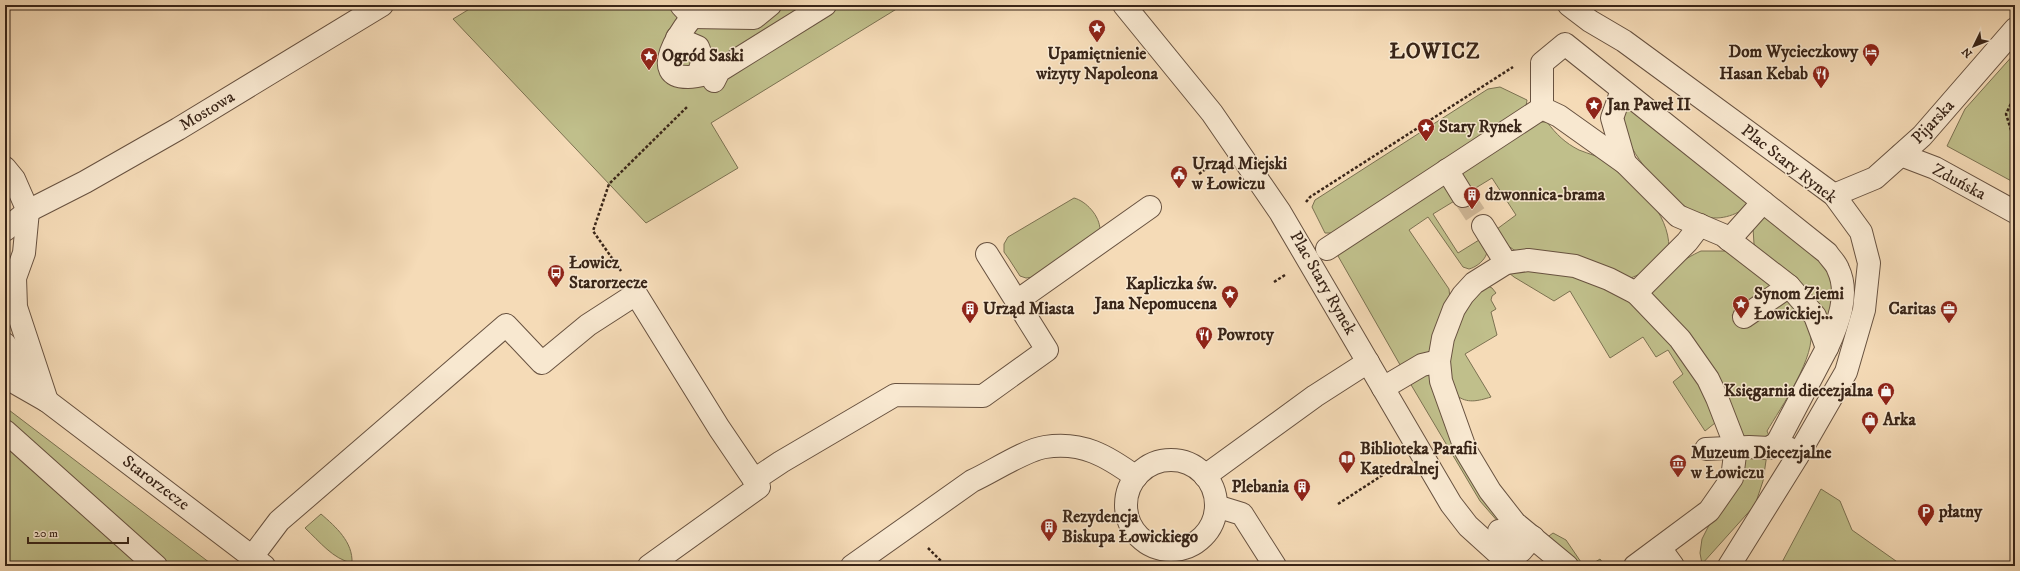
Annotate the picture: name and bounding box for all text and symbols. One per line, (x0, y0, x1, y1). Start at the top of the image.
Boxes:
place icon: Upamiętnienie wizyty Napoleona (1087, 18, 1107, 43)
north arrow (1954, 26, 1994, 66)
district label: ŁOWICZ (1390, 39, 1480, 65)
place label: Dom Wycieczkowy (1729, 41, 1859, 63)
hotel icon: Dom Wycieczkowy (1861, 42, 1881, 67)
place label: Upamiętnienie wizyty Napoleona (1035, 43, 1159, 85)
text: N (1959, 44, 1976, 60)
place label: Ogród Saski (662, 45, 744, 67)
place icon: Ogród Saski (639, 46, 659, 71)
place label: Hasan Kebab (1719, 63, 1808, 85)
restaurant icon: Hasan Kebab (1811, 64, 1831, 89)
street label: Mostowa (175, 85, 239, 136)
place label: Jan Paweł II (1605, 94, 1691, 116)
street label: Pijarska (1907, 94, 1960, 149)
place icon: Jan Paweł II (1584, 95, 1604, 120)
place label: Stary Rynek (1439, 116, 1523, 138)
place icon: Stary Rynek (1416, 117, 1436, 142)
street label: Plac Stary Rynek (1736, 120, 1842, 209)
place label: Urząd Miejski w Łowiczu (1191, 153, 1288, 195)
street label: Zduńska (1928, 159, 1990, 206)
public building icon: Urząd Miejski w Łowiczu (1169, 164, 1189, 189)
place label: dzwonnica-brama (1485, 184, 1606, 206)
building icon: dzwonnica-brama (1462, 185, 1482, 210)
street label: Plac Stary Rynek (1284, 227, 1362, 339)
place label: Łowicz Starorzecze (569, 252, 648, 294)
bus stop icon: Łowicz Starorzecze (546, 263, 566, 288)
place label: Kapliczka św. Jana Nepomucena (1093, 273, 1218, 315)
place label: Synom Ziemi Łowickiej... (1754, 283, 1844, 325)
place icon: Kapliczka św. Jana Nepomucena (1220, 284, 1240, 309)
place icon: Synom Ziemi Łowickiej... (1731, 294, 1751, 319)
place label: Urząd Miasta (983, 298, 1075, 320)
place label: Caritas (1888, 298, 1936, 320)
building icon: Urząd Miasta (960, 299, 980, 324)
office icon: Caritas (1939, 299, 1959, 324)
place label: Powroty (1217, 324, 1275, 346)
restaurant icon: Powroty (1194, 325, 1214, 350)
place label: Księgarnia diecezjalna (1724, 380, 1874, 402)
shop icon: Księgarnia diecezjalna (1876, 381, 1896, 406)
place label: Arka (1882, 409, 1916, 431)
shop icon: Arka (1860, 410, 1880, 435)
place label: Biblioteka Parafii Katedralnej (1360, 438, 1478, 480)
place label: Muzeum Diecezjalne w Łowiczu (1690, 442, 1832, 484)
library icon: Biblioteka Parafii Katedralnej (1337, 449, 1357, 474)
street label: Starorzecze (118, 451, 194, 515)
museum icon: Muzeum Diecezjalne w Łowiczu (1668, 453, 1688, 478)
place label: Plebania (1231, 476, 1290, 498)
building icon: Plebania (1292, 477, 1312, 502)
place label: płatny (1938, 501, 1983, 523)
parking icon: płatny (1916, 502, 1936, 527)
place label: Rezydencja Biskupa Łowickiego (1062, 506, 1198, 548)
building icon: Rezydencja Biskupa Łowickiego (1039, 517, 1059, 542)
scale bar (28, 519, 128, 545)
text: 20 m (34, 526, 58, 541)

